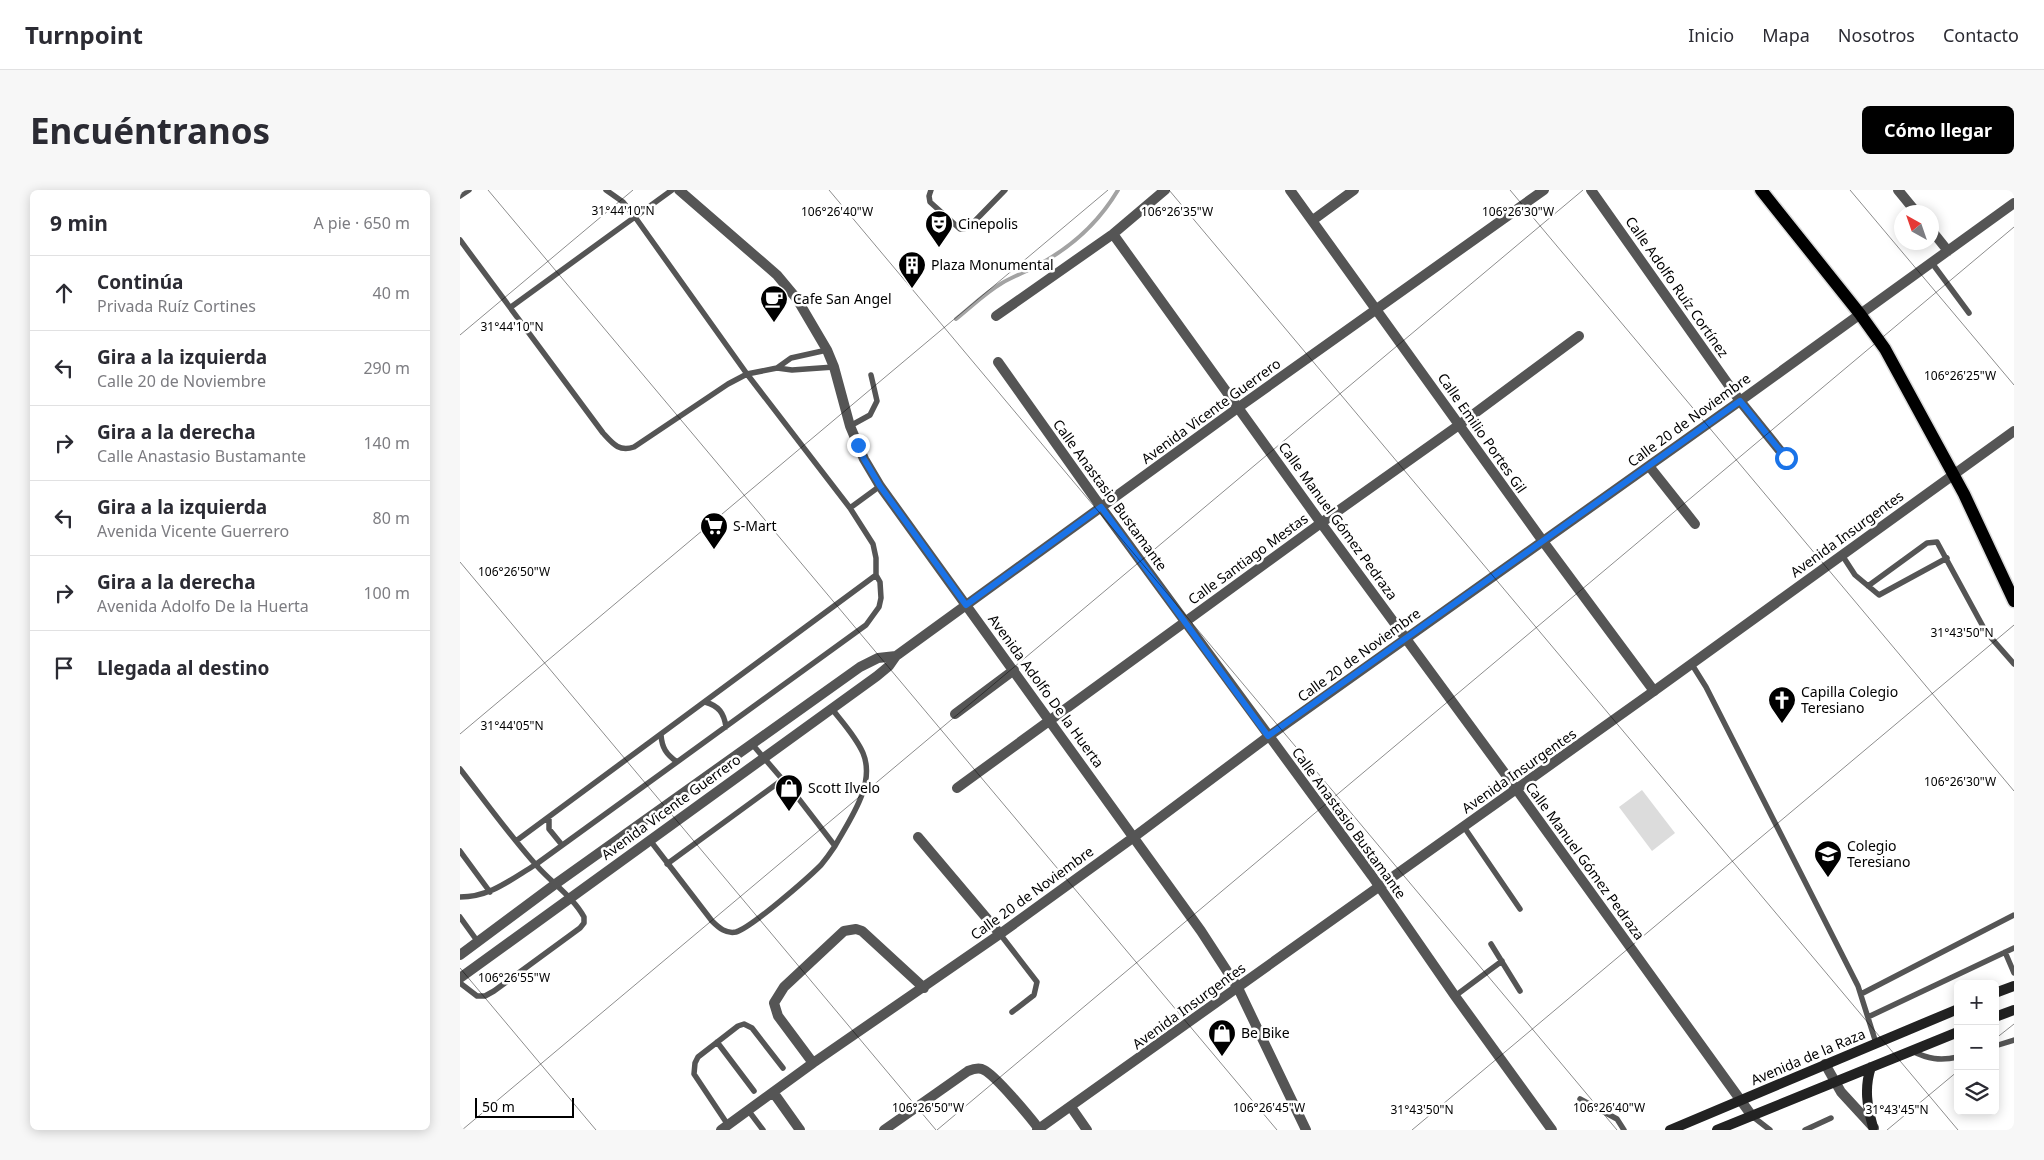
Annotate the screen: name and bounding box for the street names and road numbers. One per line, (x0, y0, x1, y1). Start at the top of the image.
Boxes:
street label: Calle Adolfo Ruíz Cortínez (1621, 212, 1734, 361)
street label: Avenida Vicente Guerrero (1137, 354, 1284, 468)
street label: Calle 20 de Noviembre (1623, 368, 1754, 471)
street label: Calle Emilio Portes Gil (1434, 369, 1531, 497)
street label: Calle Anastasio Bustamante (1049, 415, 1172, 574)
street label: Calle Manuel Gómez Pedraza (1275, 438, 1402, 604)
street label: Avenida Insurgentes (1786, 486, 1907, 581)
street label: Calle Santiago Mestas (1184, 508, 1312, 609)
street label: Calle 20 de Noviembre (1293, 603, 1424, 706)
street label: Avenida Adolfo De la Huerta (984, 610, 1109, 771)
street label: Avenida Insurgentes (1458, 724, 1580, 817)
street label: Calle Anastasio Bustamante (1288, 743, 1411, 902)
street label: Avenida Vicente Guerrero (597, 750, 744, 864)
street label: Calle Manuel Gómez Pedraza (1522, 778, 1649, 944)
street label: Calle 20 de Noviembre (966, 841, 1097, 944)
street label: Avenida Insurgentes (1128, 958, 1249, 1053)
street label: Avenida de la Raza (1748, 1024, 1868, 1089)

